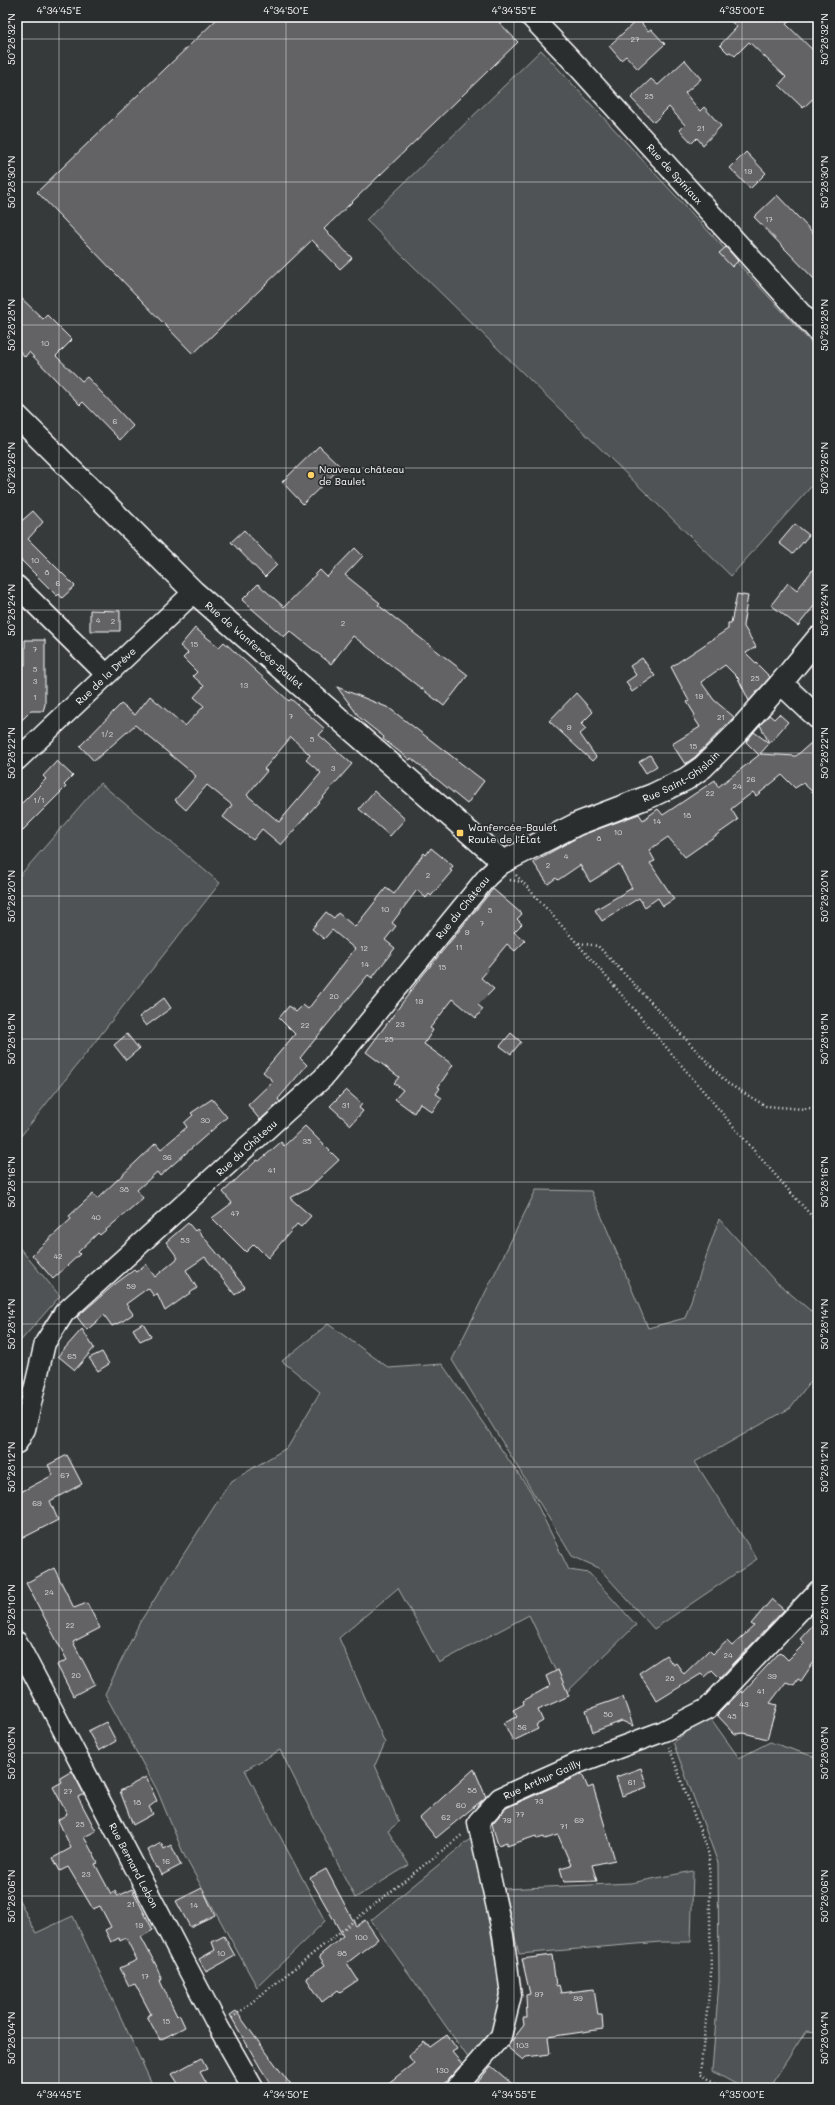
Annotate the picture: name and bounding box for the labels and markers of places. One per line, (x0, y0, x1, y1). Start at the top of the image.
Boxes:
place label: Nouveau château de Baulet (319, 462, 404, 488)
marker: Nouveau château de Baulet (306, 470, 316, 480)
place label: Wanfercée-Baulet Route de l'État (468, 820, 557, 846)
marker: Wanfercée-Baulet Route de l'État (455, 828, 465, 838)

